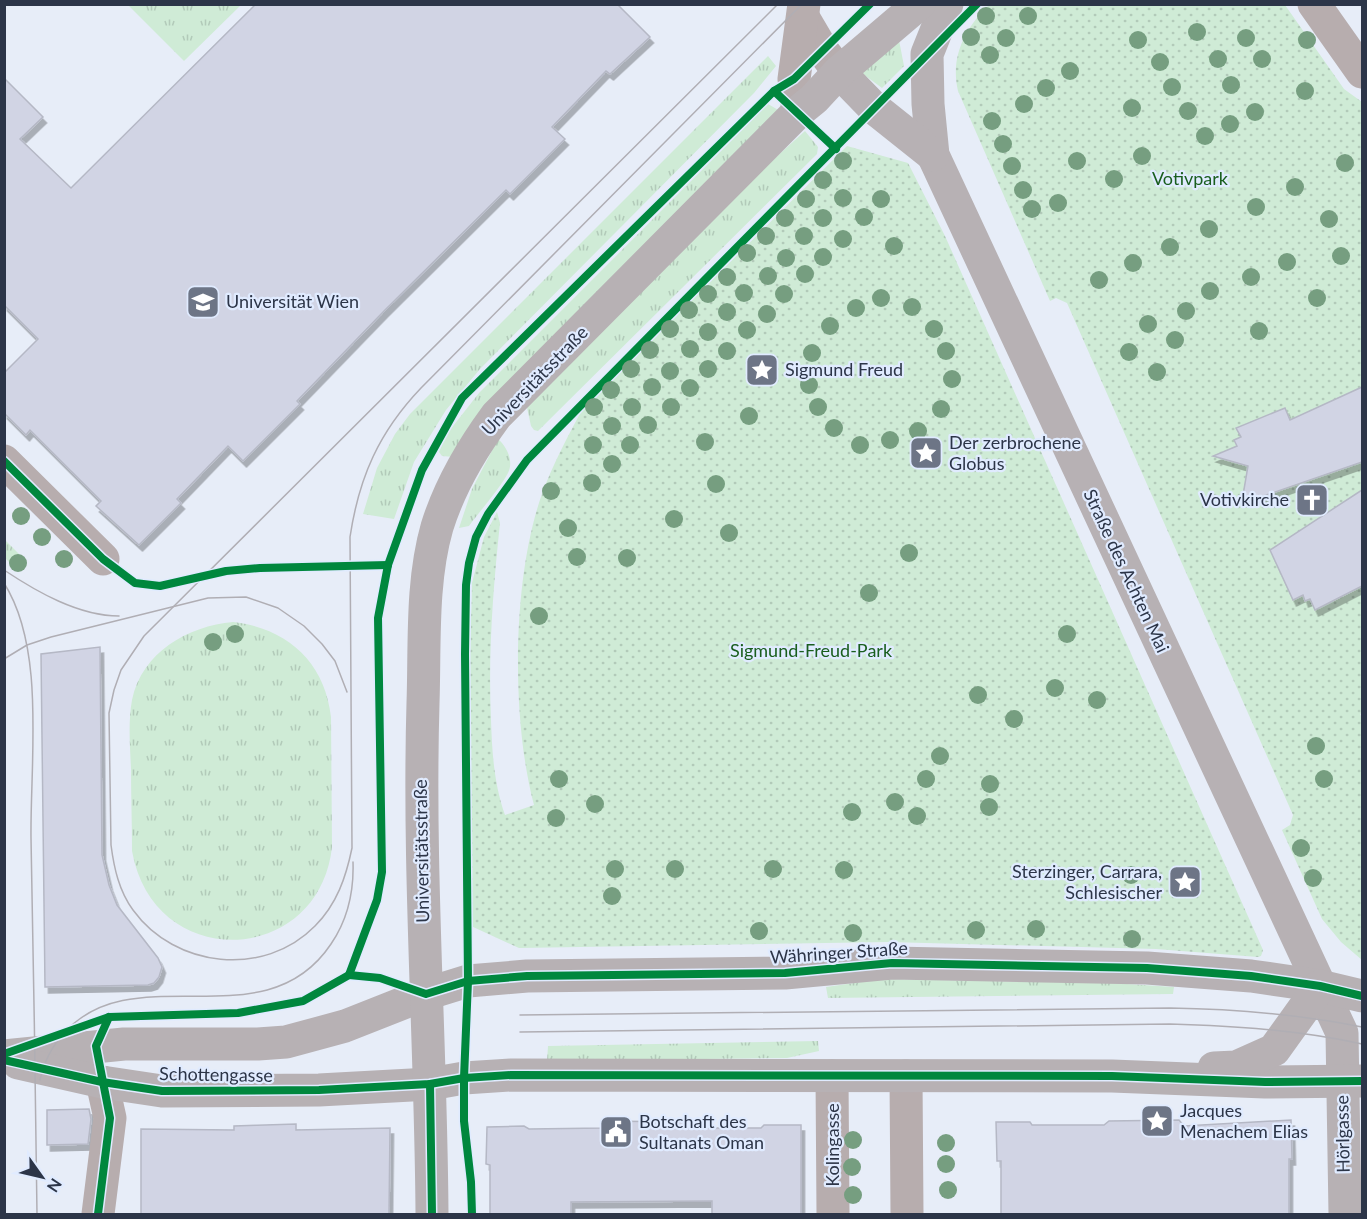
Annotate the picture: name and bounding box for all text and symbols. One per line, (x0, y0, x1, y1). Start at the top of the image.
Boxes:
park label: Votivpark (1152, 167, 1229, 189)
school or university icon: Universität Wien (185, 284, 221, 320)
place label: Universität Wien (226, 290, 359, 312)
street label: Universitätsstraße (477, 321, 592, 440)
place icon: Sigmund Freud (744, 352, 780, 388)
place label: Sigmund Freud (785, 358, 903, 380)
place label: Der zerbrochene Globus (949, 431, 1081, 474)
place icon: Der zerbrochene Globus (908, 435, 944, 471)
church icon: Votivkirche (1294, 482, 1330, 518)
street label: Straße des Achten Mai (1079, 485, 1174, 656)
place label: Votivkirche (1200, 488, 1289, 510)
park label: Sigmund-Freud-Park (730, 639, 893, 661)
street label: Universitätsstraße (409, 779, 433, 923)
place label: Sterzinger, Carrara, Schlesischer (1012, 860, 1162, 903)
place icon: Sterzinger, Carrara, Schlesischer (1167, 864, 1203, 900)
street label: Währinger Straße (769, 936, 909, 968)
street label: Schottengasse (159, 1062, 273, 1086)
street label: Hörlgasse (1330, 1095, 1354, 1173)
place label: Jacques Menachem Elias (1180, 1099, 1308, 1142)
street label: Kolingasse (821, 1103, 843, 1187)
place icon: Jacques Menachem Elias (1139, 1103, 1175, 1139)
place label: Botschaft des Sultanats Oman (639, 1110, 764, 1153)
public building icon: Botschaft des Sultanats Oman (598, 1114, 634, 1150)
north arrow (12, 1147, 72, 1207)
text: N (44, 1175, 66, 1196)

